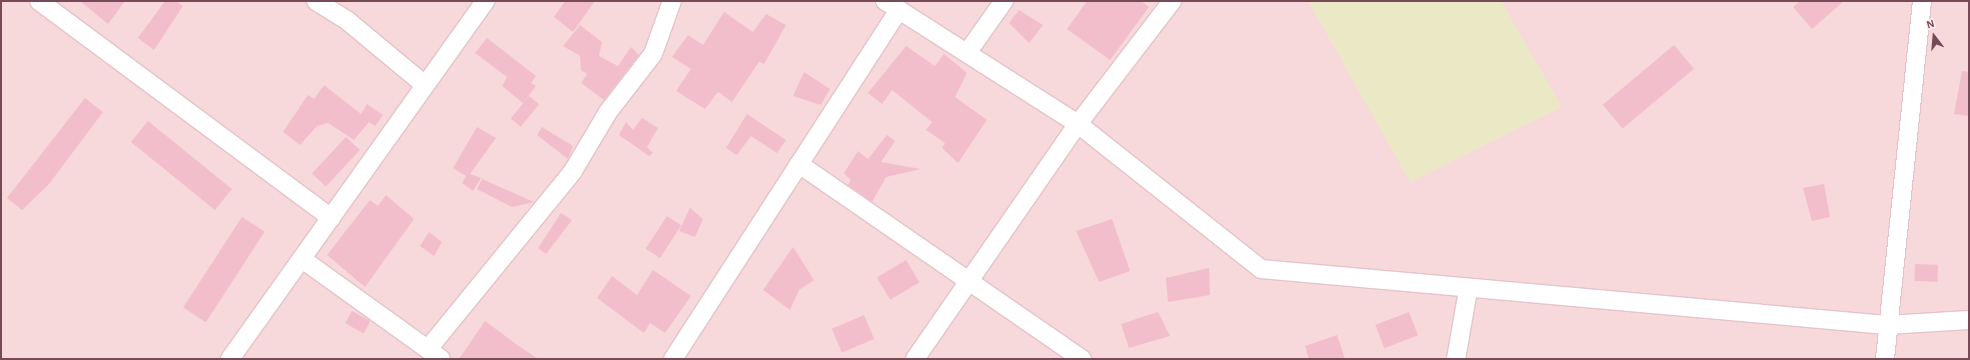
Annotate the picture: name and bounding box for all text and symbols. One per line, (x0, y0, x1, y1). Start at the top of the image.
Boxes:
north arrow (1914, 16, 1954, 56)
text: N (1925, 18, 1936, 30)

